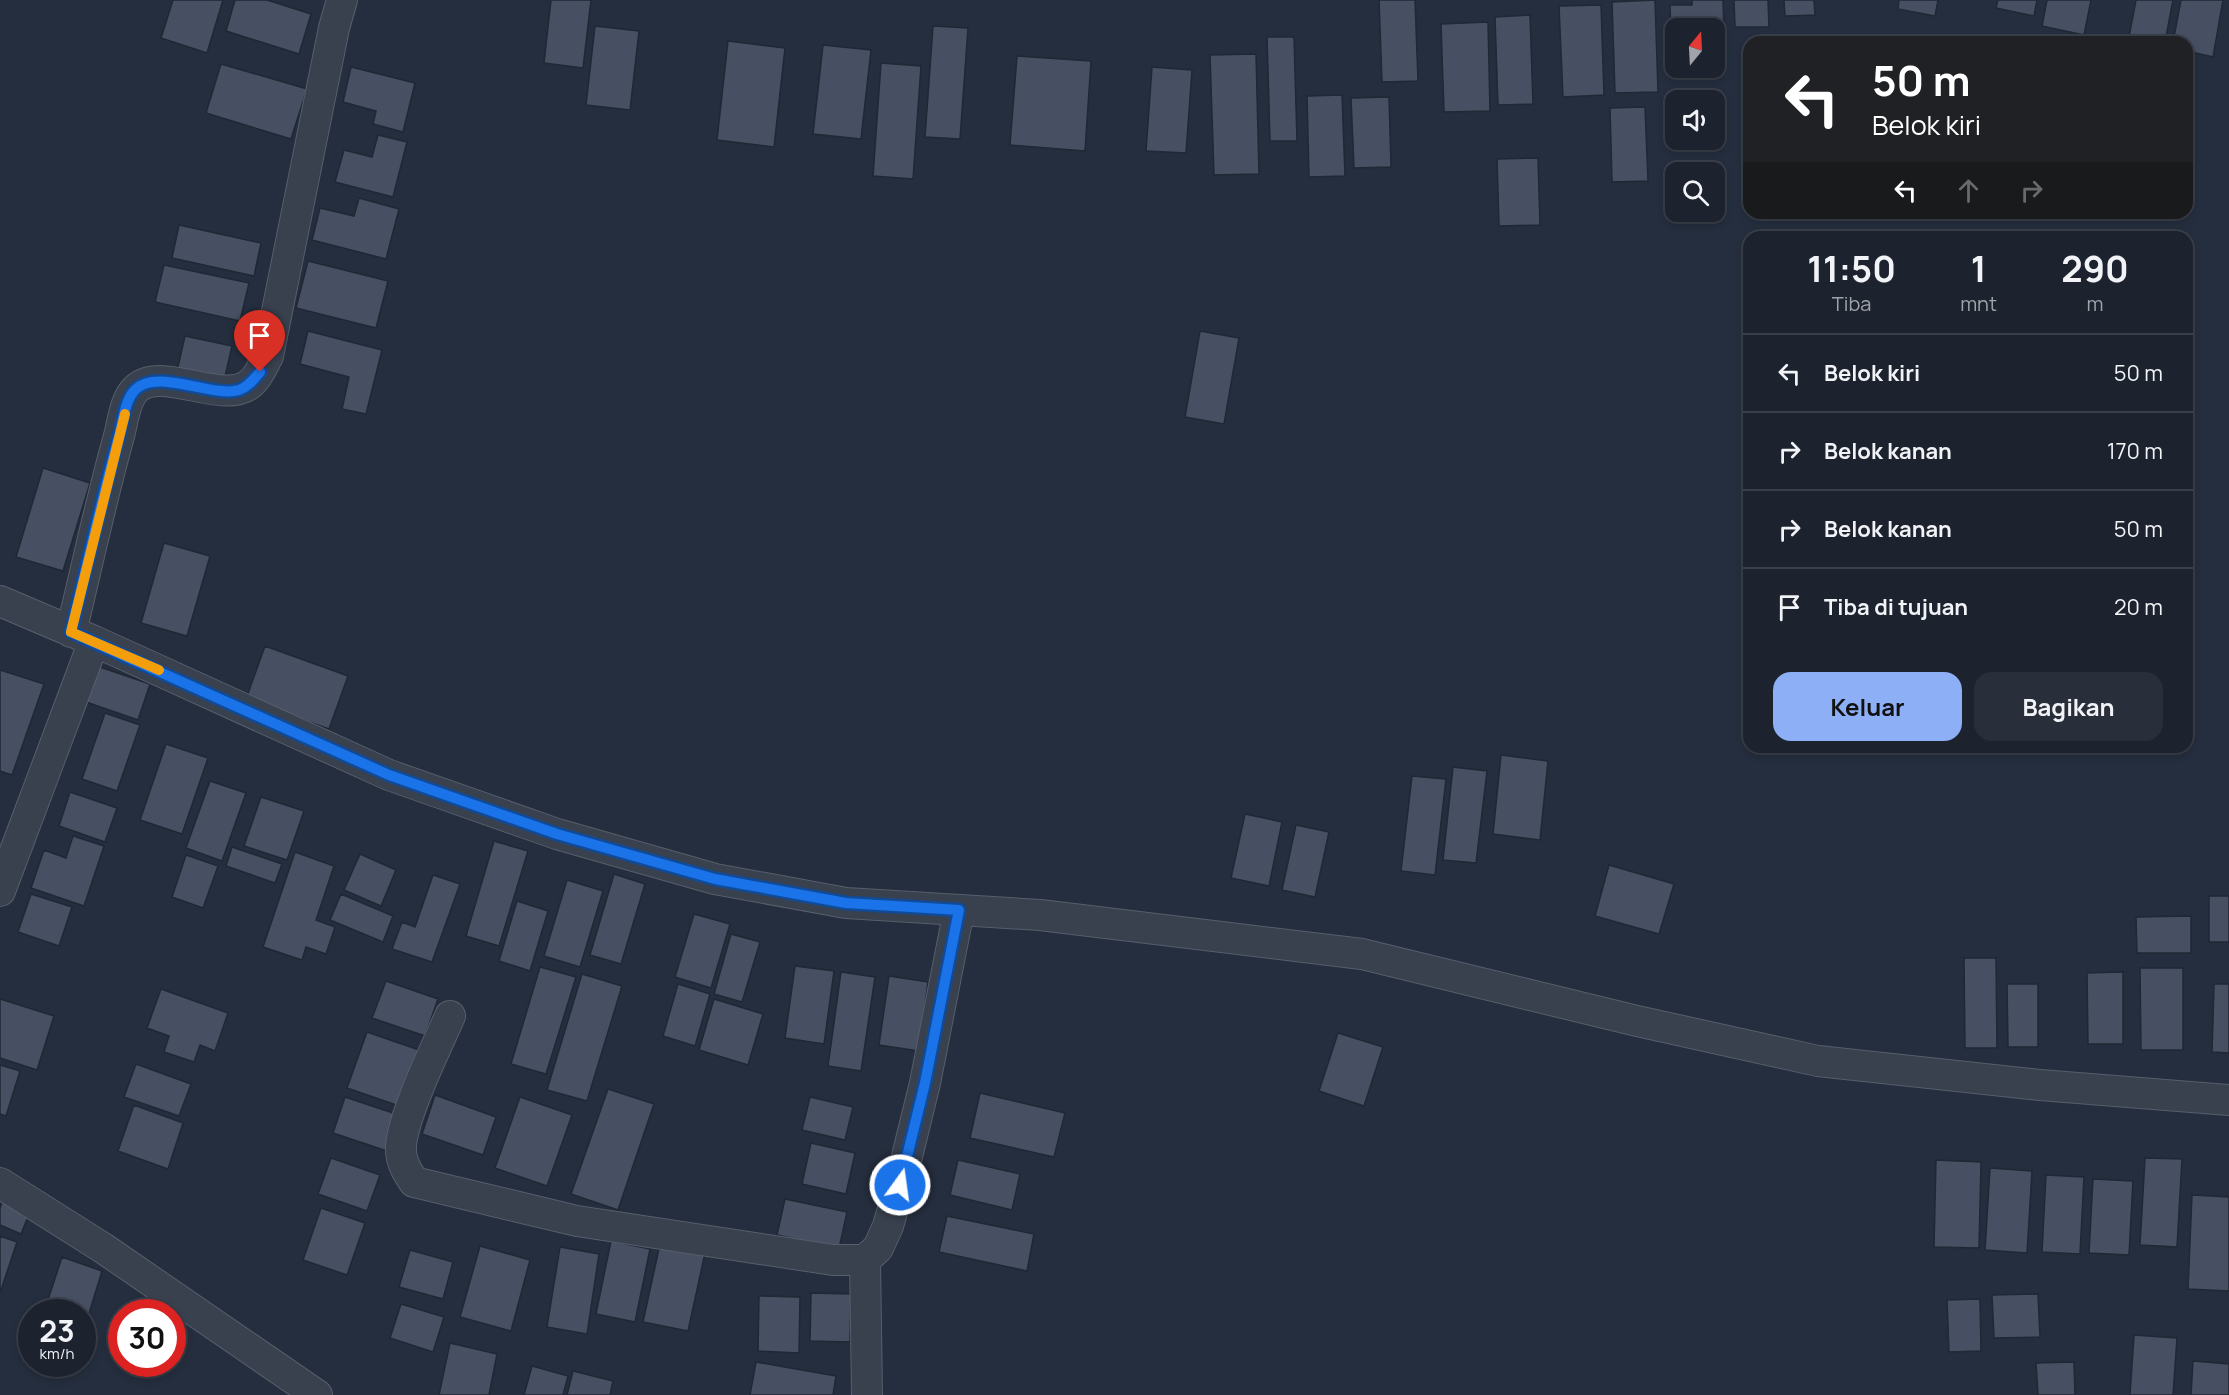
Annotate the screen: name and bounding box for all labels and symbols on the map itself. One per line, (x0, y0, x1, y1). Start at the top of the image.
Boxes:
north arrow (1665, 18, 1725, 78)
pin (234, 310, 285, 372)
position arrow (868, 1153, 932, 1217)
speed limit sign: 30 (108, 1299, 186, 1377)

